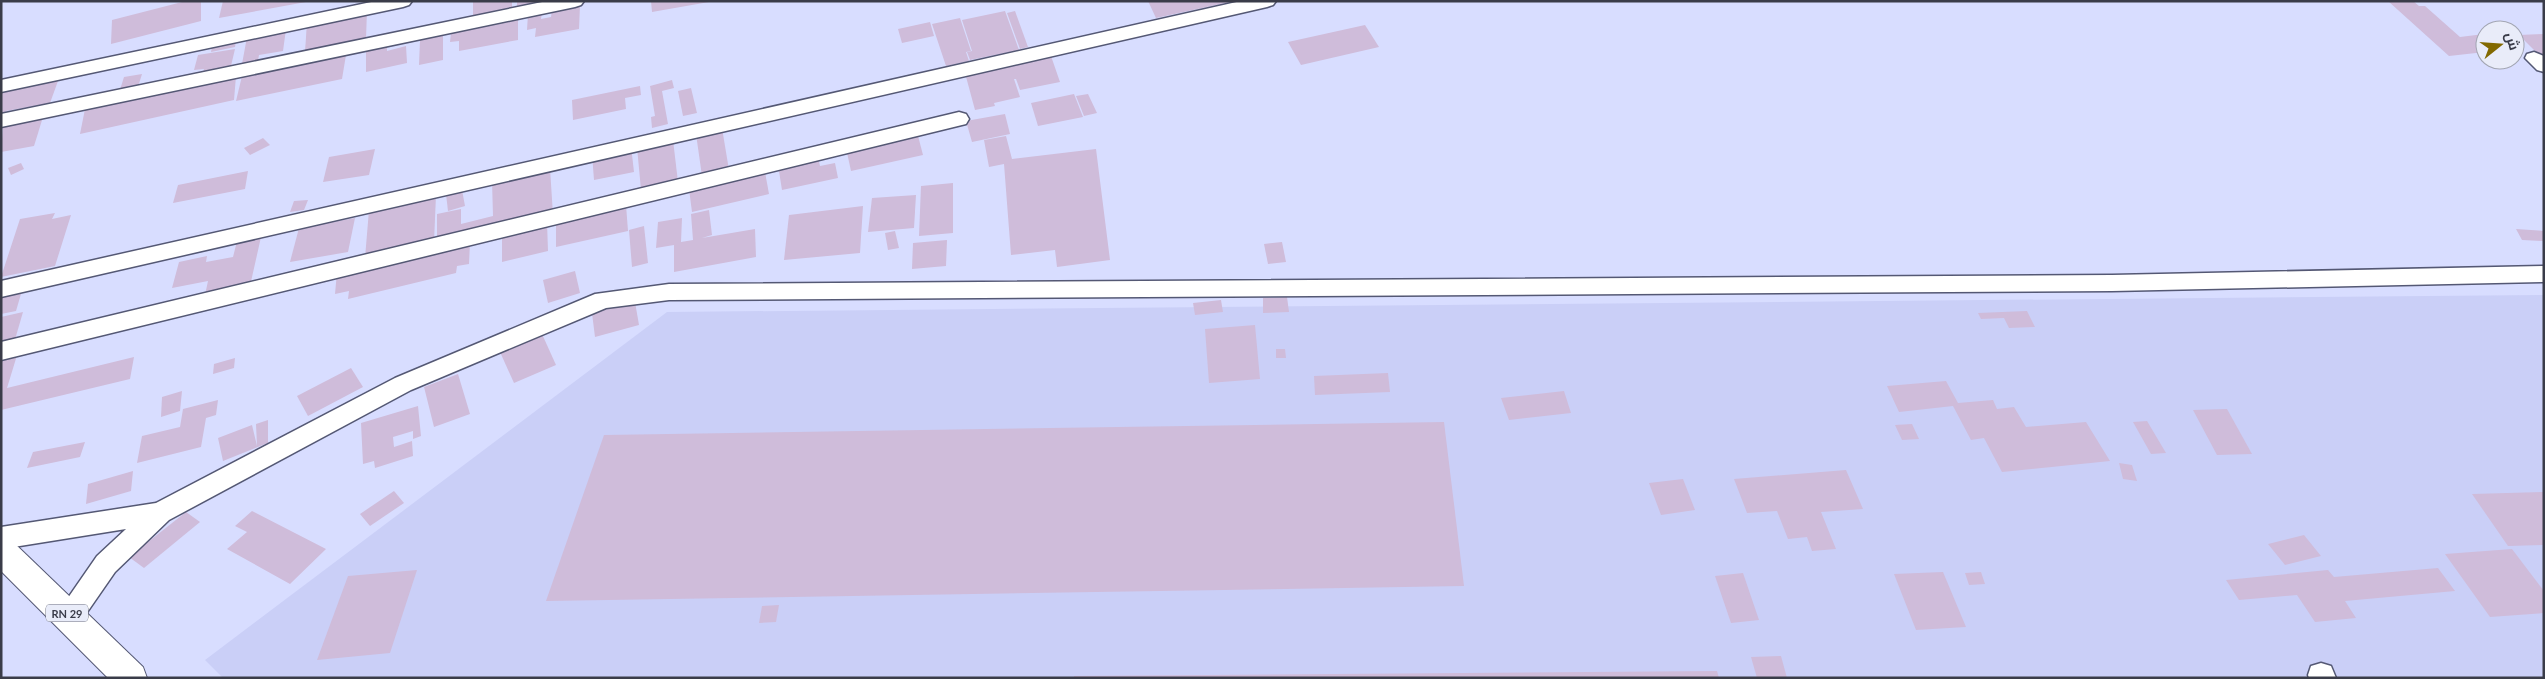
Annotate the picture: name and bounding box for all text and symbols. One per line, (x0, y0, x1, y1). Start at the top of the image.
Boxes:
north arrow (2475, 20, 2525, 70)
text: ش (2501, 30, 2524, 52)
road number: RN 29 (46, 604, 88, 622)

